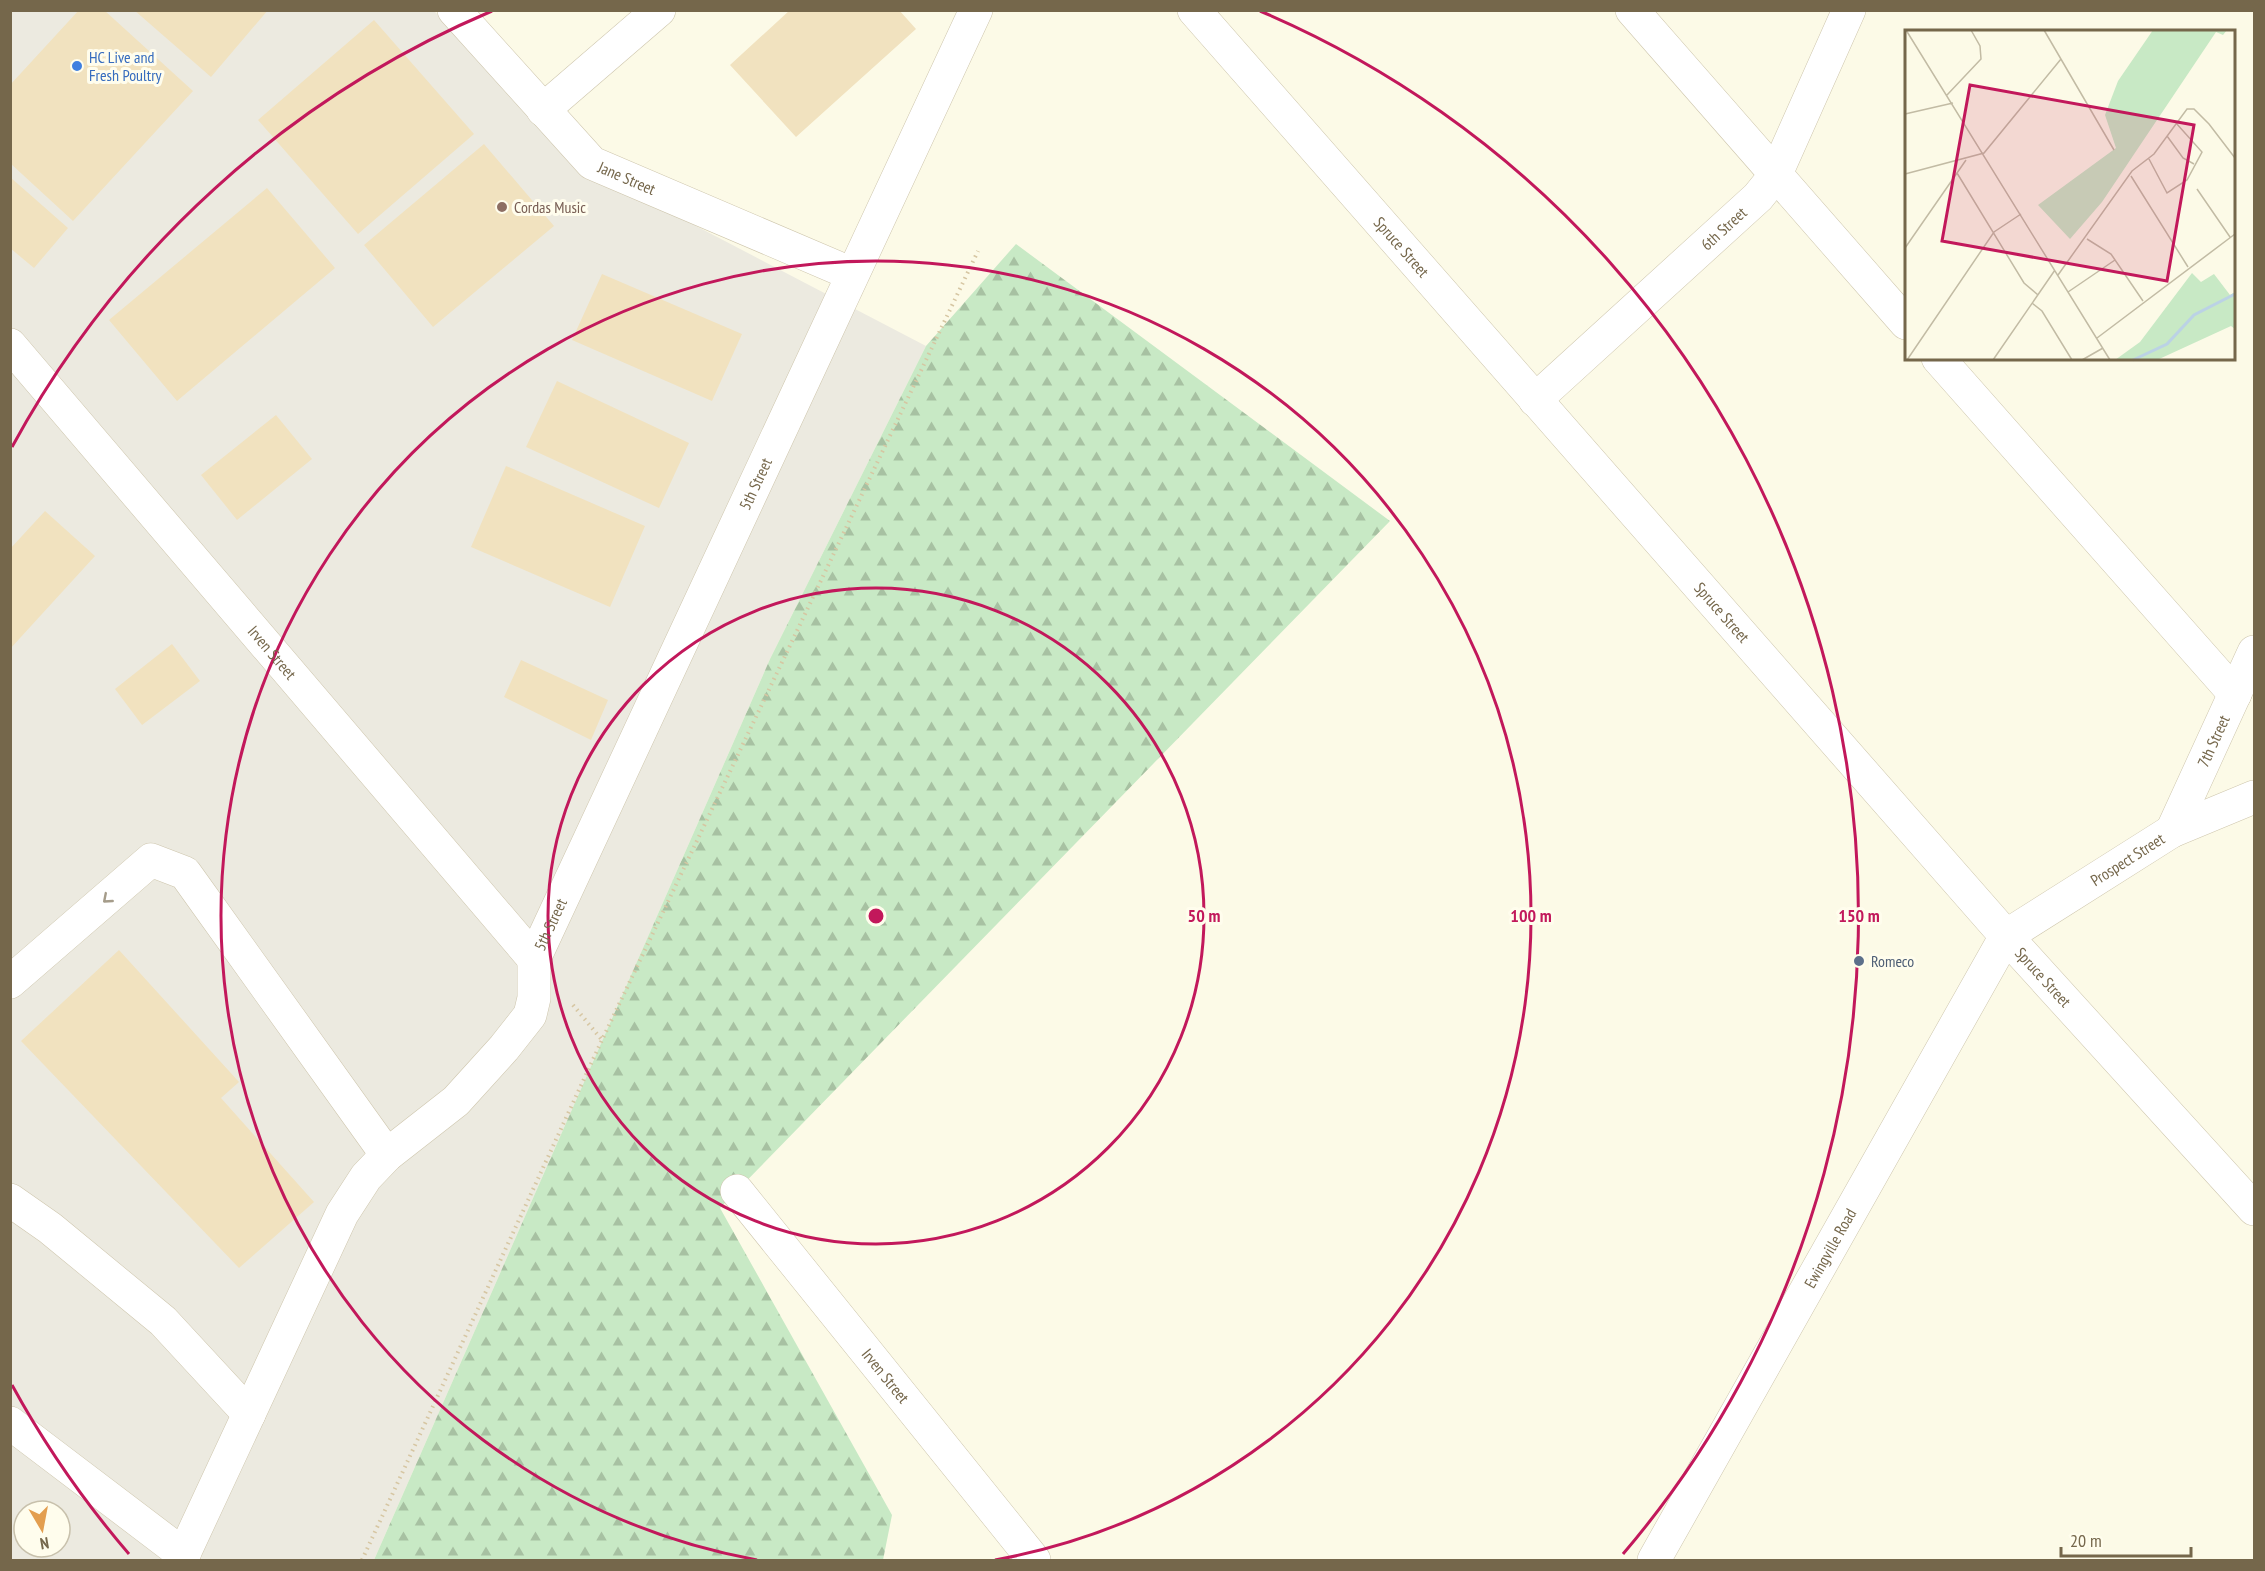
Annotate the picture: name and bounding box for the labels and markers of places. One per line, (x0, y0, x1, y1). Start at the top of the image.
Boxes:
place label: HC Live and Fresh Poultry (89, 47, 162, 85)
marker: HC Live and Fresh Poultry (70, 59, 84, 73)
place label: Cordas Music (514, 197, 586, 217)
marker: Cordas Music (495, 200, 509, 214)
centre of rings (866, 906, 886, 926)
place label: Romeco (1871, 951, 1914, 971)
marker: Romeco (1852, 954, 1866, 968)

